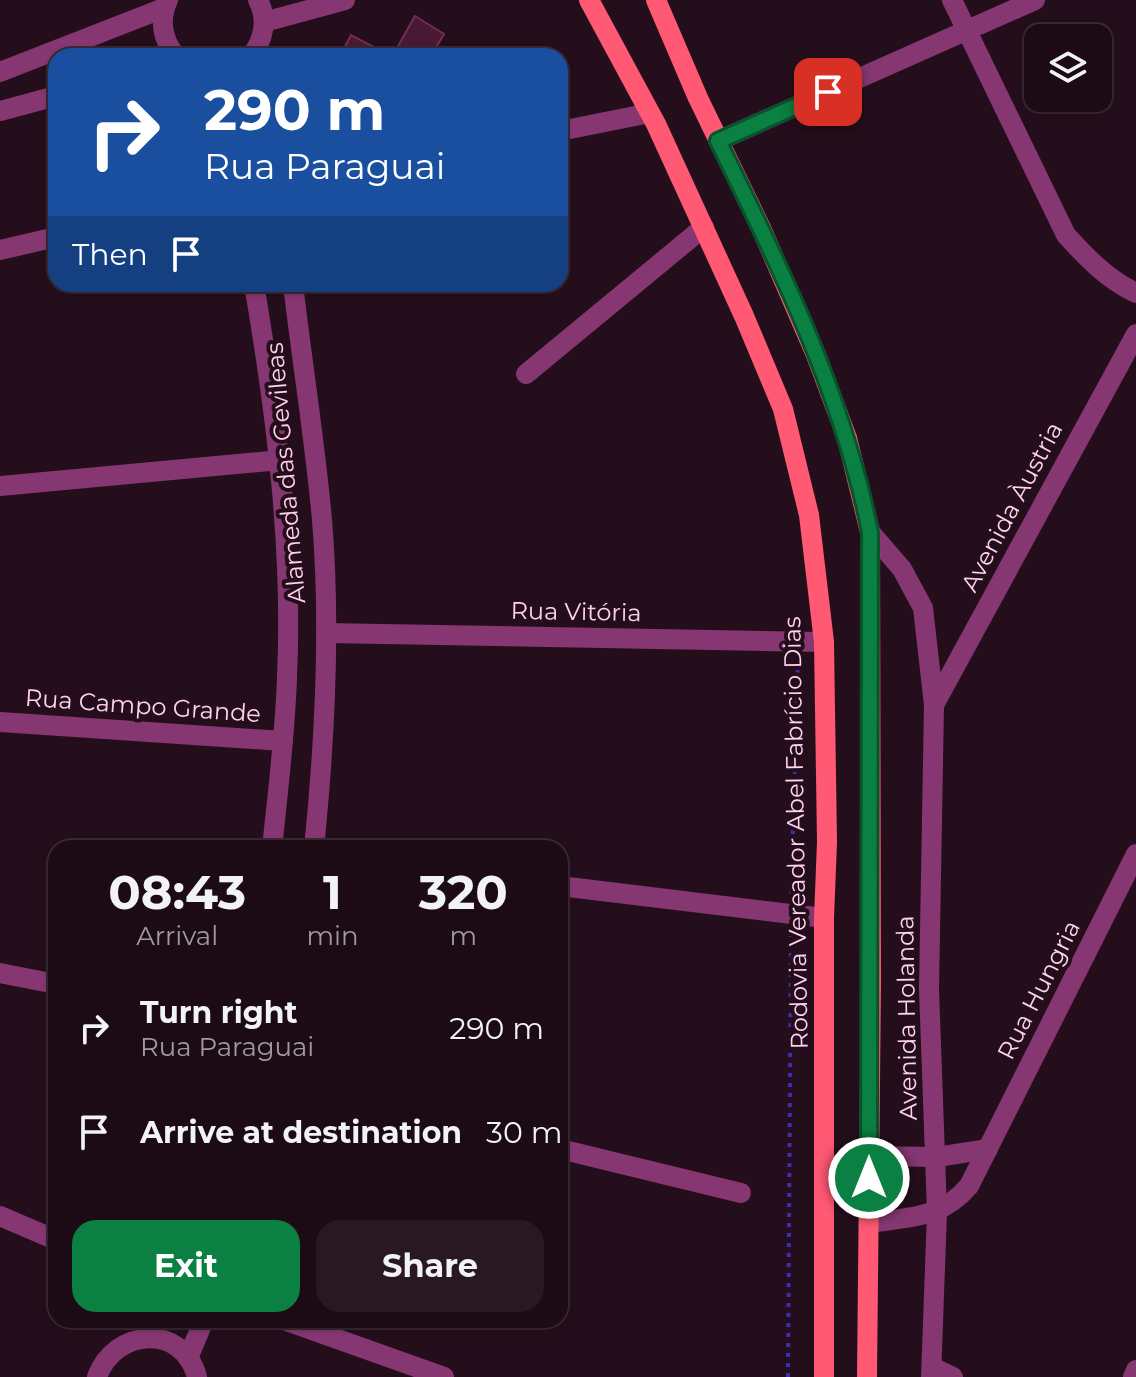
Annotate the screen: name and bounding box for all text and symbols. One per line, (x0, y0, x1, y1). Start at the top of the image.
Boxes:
map controls (1024, 24, 1112, 112)
button: layers (1024, 24, 1112, 112)
pin (794, 58, 862, 126)
icon: arrive (806, 70, 850, 114)
text: 290 m (204, 76, 385, 144)
icon: right (72, 80, 176, 184)
text: Rua Paraguai (204, 144, 445, 188)
icon: arrive (164, 232, 208, 276)
text: Then (72, 236, 148, 273)
street label: Alameda das Gevileas (260, 341, 311, 605)
street label: Avenida Àustria (955, 417, 1068, 596)
street label: Rua Vitória (510, 596, 642, 627)
street label: Rodovia Vereador Abel Fabrício Dias (777, 616, 814, 1050)
street label: Rua Campo Grande (24, 683, 262, 728)
text: 08:43 (108, 863, 246, 921)
text: 1 (323, 863, 342, 921)
text: 320 (419, 863, 508, 921)
street label: Avenida Holanda (890, 915, 923, 1121)
street label: Rua Hungria (991, 915, 1086, 1064)
text: Arrival (136, 920, 218, 952)
text: min (306, 920, 359, 952)
text: m (449, 920, 477, 952)
text: Turn right (140, 994, 297, 1031)
icon: right (72, 1006, 116, 1050)
text: 290 m (449, 1010, 544, 1047)
text: Rua Paraguai (140, 1031, 314, 1063)
icon: arrive (72, 1110, 116, 1154)
text: Arrive at destination (140, 1114, 462, 1151)
text: 30 m (486, 1114, 563, 1151)
position arrow (827, 1136, 911, 1220)
button: Exit (72, 1220, 300, 1312)
button: Share (316, 1220, 544, 1312)

